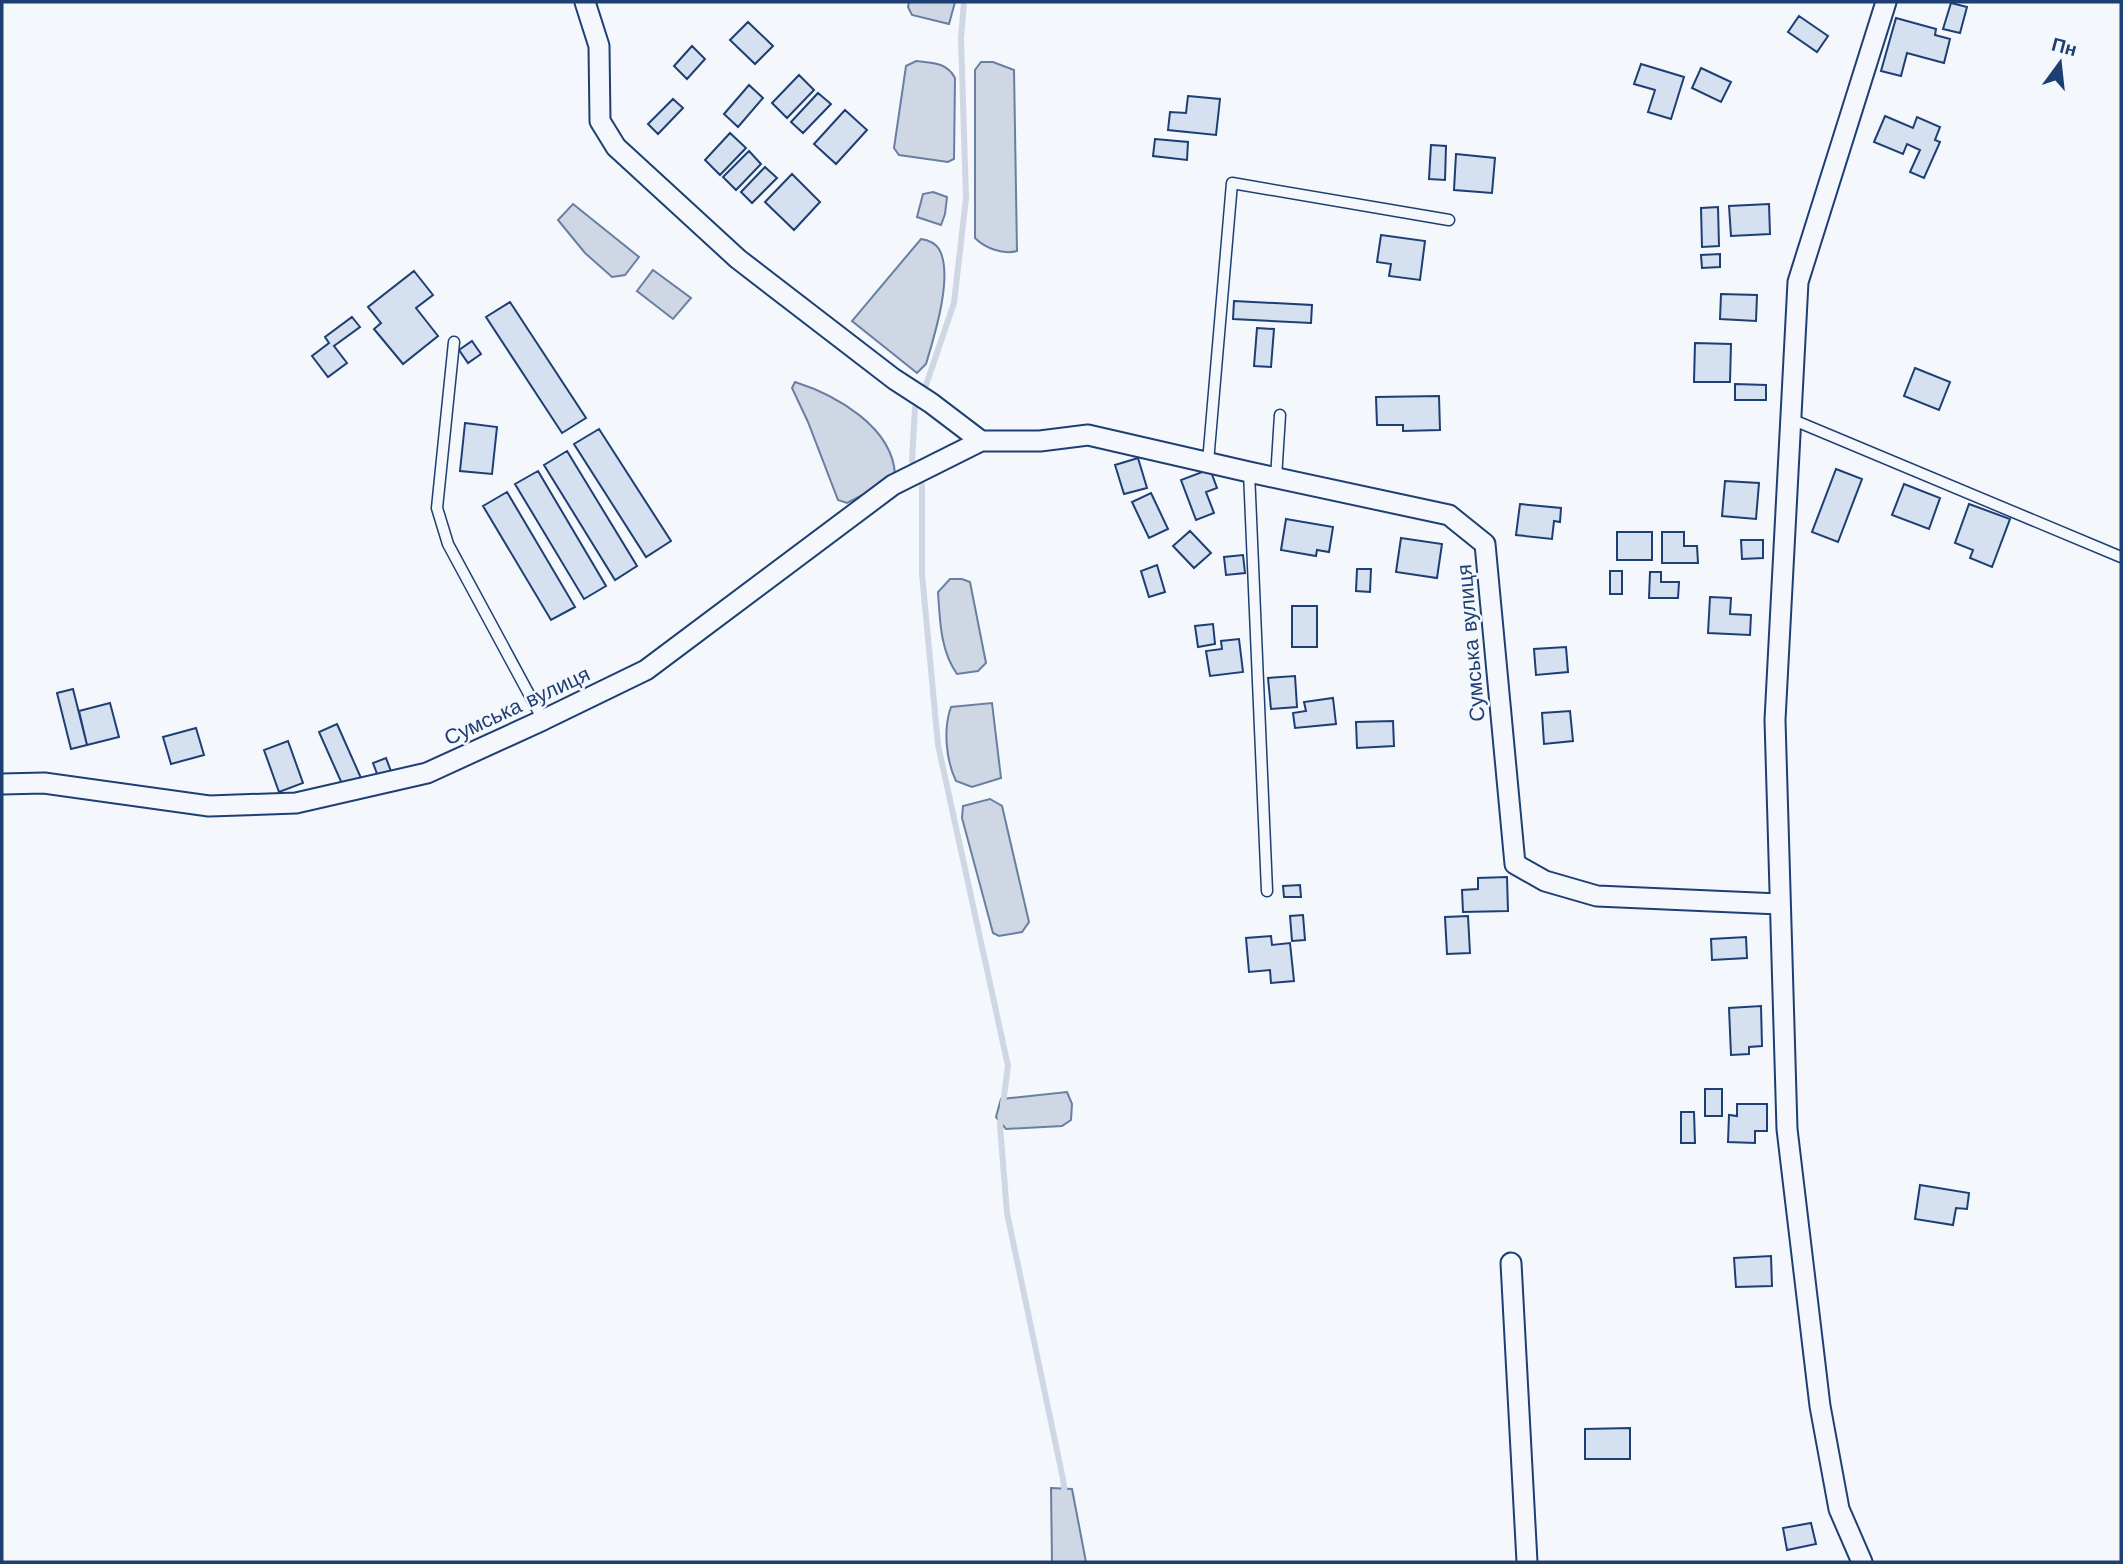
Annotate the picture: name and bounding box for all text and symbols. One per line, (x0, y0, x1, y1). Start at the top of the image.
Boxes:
north arrow (2025, 28, 2095, 98)
text: Пн (2049, 33, 2079, 61)
street label: Сумська вулиця (1451, 563, 1490, 723)
street label: Сумська вулиця (440, 661, 594, 750)

